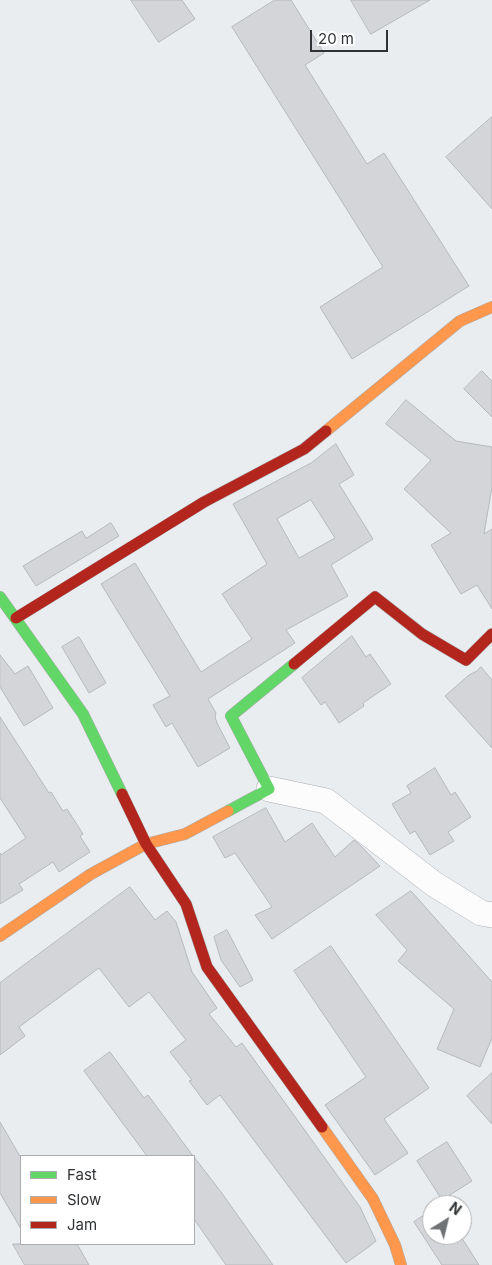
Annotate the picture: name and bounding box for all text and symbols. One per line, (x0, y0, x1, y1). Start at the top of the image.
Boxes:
scale bar (312, 20, 390, 52)
text: 20 m (318, 29, 354, 48)
legend (20, 1155, 195, 1245)
text: Fast (67, 1165, 97, 1184)
text: Slow (67, 1190, 101, 1209)
north arrow (422, 1195, 472, 1245)
text: N (446, 1198, 465, 1218)
text: Jam (67, 1215, 97, 1234)

